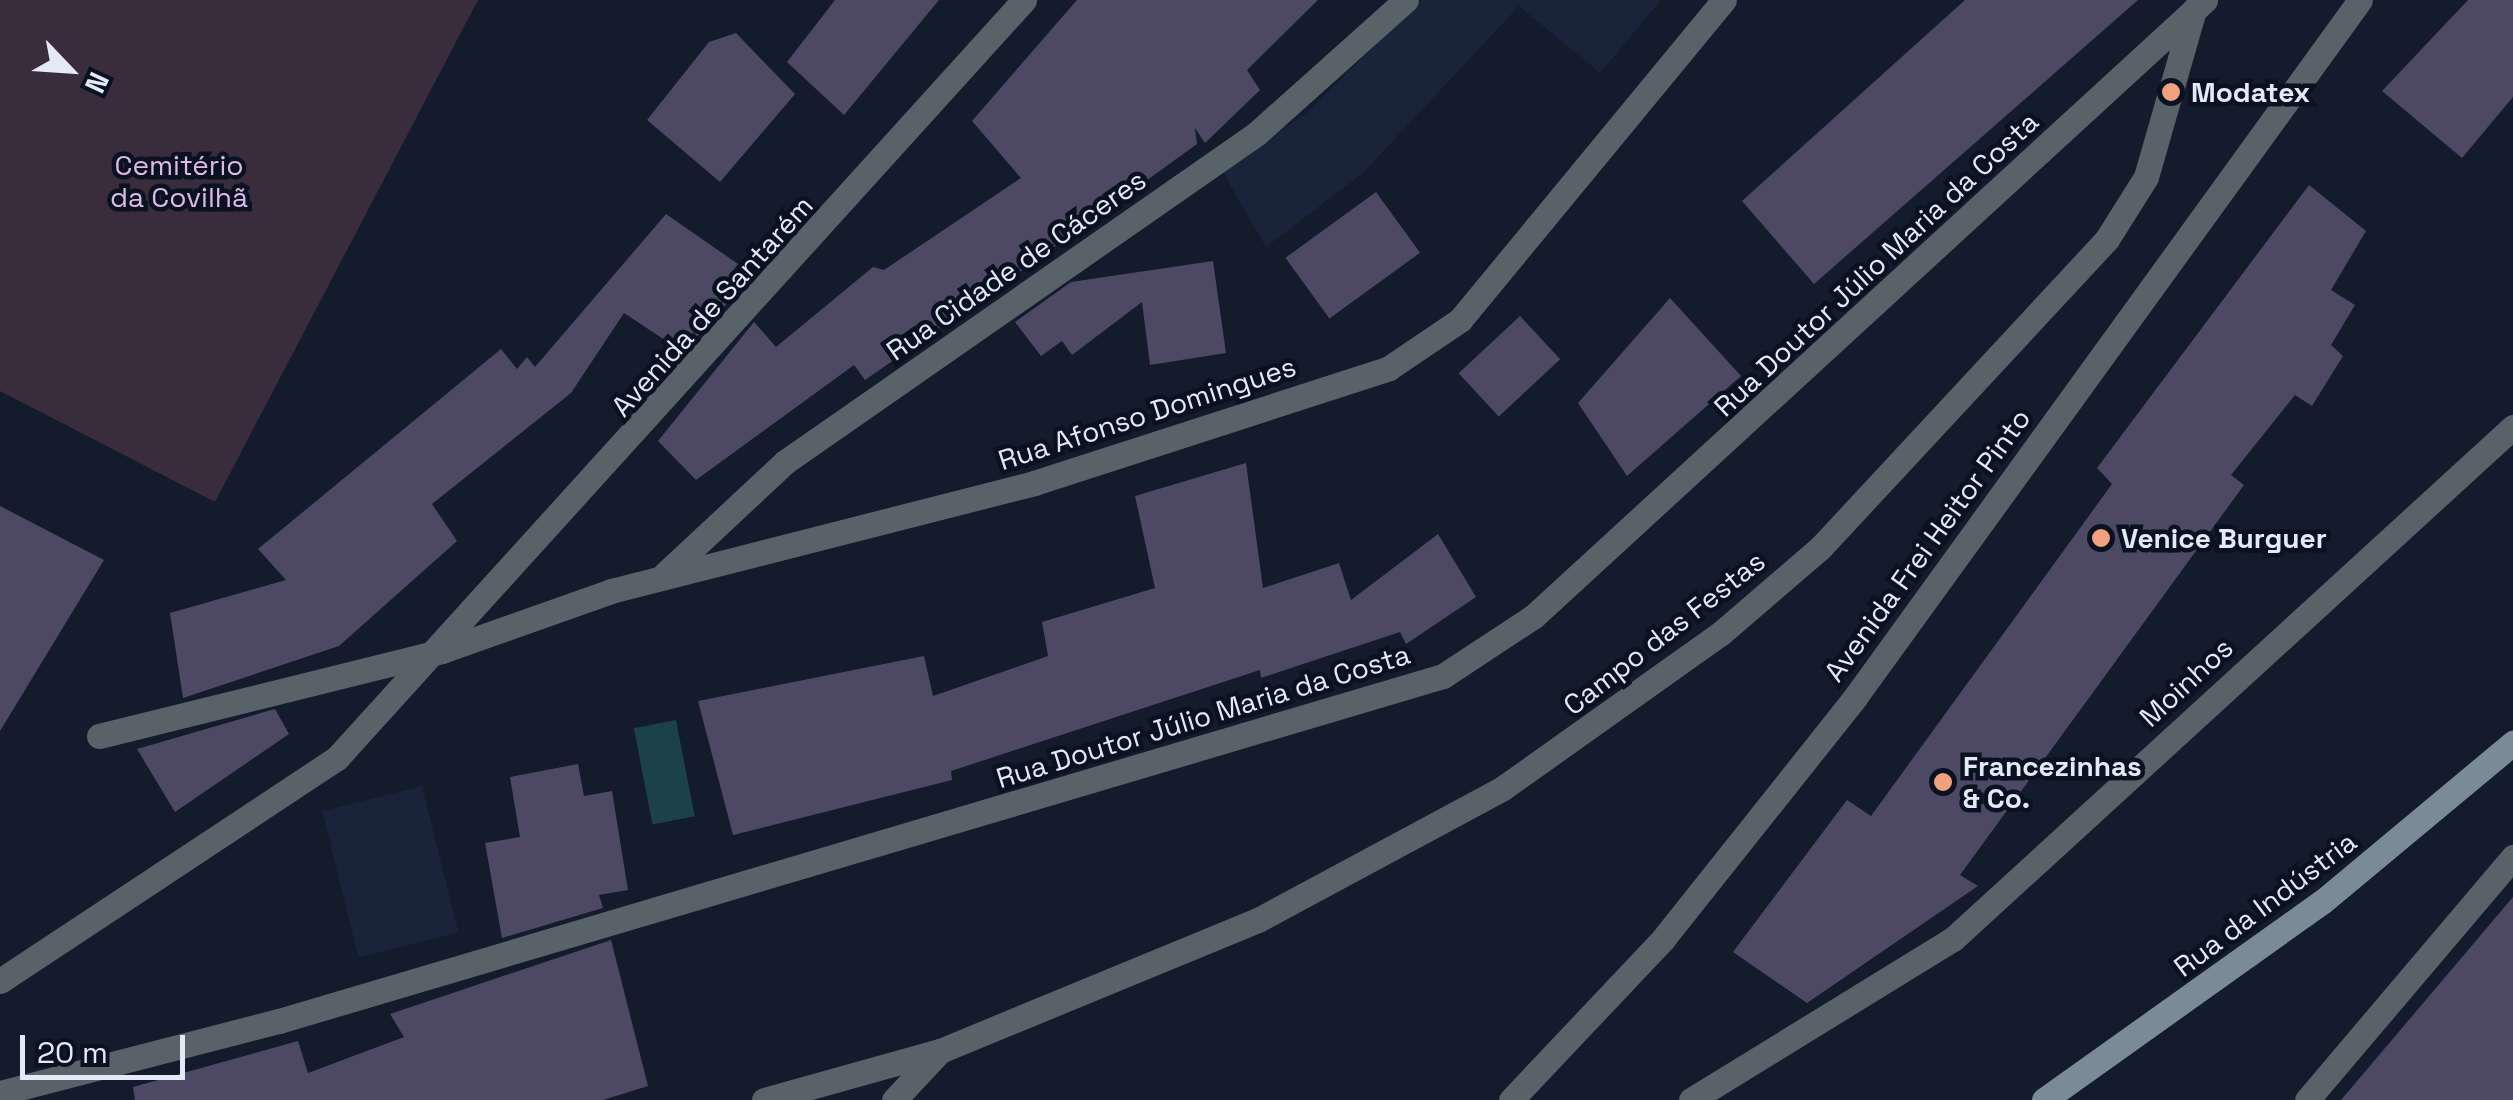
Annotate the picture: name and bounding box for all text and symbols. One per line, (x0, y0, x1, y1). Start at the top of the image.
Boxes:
north arrow (20, 20, 120, 120)
text: N (77, 67, 117, 99)
place label: Modatex (2191, 75, 2310, 109)
marker: Modatex (2160, 81, 2182, 103)
street label: Rua Doutor Júlio Maria da Costa (1707, 105, 2045, 423)
park label: Cemitério da Covilhã (110, 148, 248, 214)
street label: Rua Cidade de Cáceres (880, 163, 1152, 367)
street label: Avenida de Santarém (604, 189, 820, 423)
street label: Rua Afonso Domingues (994, 349, 1300, 477)
street label: Avenida Frei Heitor Pinto (1817, 402, 2037, 688)
place label: Venice Burguer (2121, 521, 2327, 555)
marker: Venice Burguer (2090, 527, 2112, 549)
street label: Campo das Festas (1557, 544, 1771, 722)
street label: Moinhos (2133, 631, 2239, 733)
street label: Rua Doutor Júlio Maria da Costa (992, 637, 1414, 795)
place label: Francezinhas & Co. (1963, 749, 2142, 815)
marker: Francezinhas & Co. (1932, 771, 1954, 793)
street label: Rua da Indústria (2167, 825, 2363, 983)
scale bar (25, 1015, 190, 1077)
text: 20 m (37, 1033, 108, 1072)

